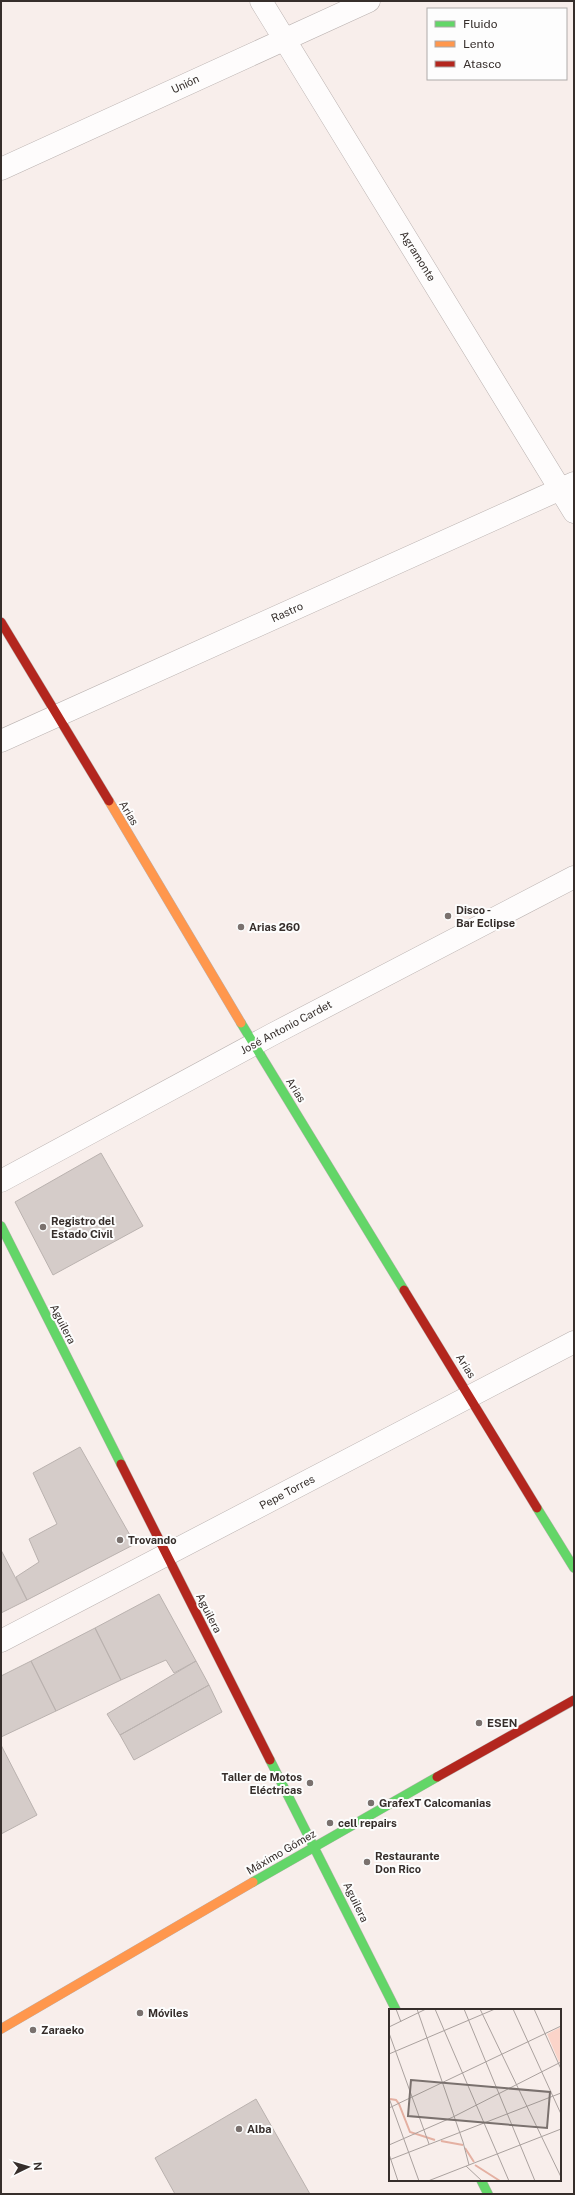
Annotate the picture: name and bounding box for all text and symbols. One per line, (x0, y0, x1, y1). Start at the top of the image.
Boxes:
legend (427, 8, 567, 80)
text: Fluido (463, 17, 498, 31)
text: Lento (463, 37, 495, 51)
text: Atasco (463, 57, 502, 71)
street label: Unión (169, 72, 201, 96)
street label: Agramonte (398, 229, 438, 283)
street label: Rastro (269, 600, 305, 624)
street label: Arias (117, 799, 141, 828)
place label: Disco - Bar Eclipse (456, 904, 515, 929)
marker: Disco - Bar Eclipse (443, 911, 453, 921)
place label: Arias 260 (249, 921, 300, 933)
marker: Arias 260 (236, 922, 246, 932)
street label: José Antonio Cardet (238, 998, 334, 1056)
street label: Arias (284, 1076, 308, 1105)
place label: Registro del Estado Civil (51, 1215, 115, 1240)
marker: Registro del Estado Civil (38, 1222, 48, 1232)
street label: Aguilera (48, 1302, 78, 1346)
street label: Arias (454, 1352, 478, 1381)
street label: Pepe Torres (257, 1472, 317, 1512)
place label: Trovando (128, 1534, 177, 1546)
marker: Trovando (115, 1535, 125, 1545)
street label: Aguilera (194, 1591, 224, 1635)
place label: ESEN (487, 1717, 517, 1729)
marker: ESEN (474, 1718, 484, 1728)
place label: Taller de Motos Eléctricas (222, 1771, 302, 1796)
marker: Taller de Motos Eléctricas (305, 1778, 315, 1788)
place label: GrafexT Calcomanias (379, 1797, 491, 1809)
marker: GrafexT Calcomanias (366, 1798, 376, 1808)
place label: cell repairs (338, 1817, 397, 1829)
marker: cell repairs (325, 1818, 335, 1828)
street label: Máximo Gómez (244, 1827, 318, 1877)
place label: Restaurante Don Rico (375, 1850, 440, 1875)
marker: Restaurante Don Rico (362, 1857, 372, 1867)
street label: Aguilera (341, 1880, 371, 1924)
place label: Móviles (148, 2007, 188, 2019)
marker: Móviles (135, 2008, 145, 2018)
inset map (389, 2009, 561, 2181)
place label: Zaraeko (41, 2024, 84, 2036)
marker: Zaraeko (28, 2025, 38, 2035)
place label: Alba (247, 2123, 271, 2135)
marker: Alba (234, 2124, 244, 2134)
north arrow (8, 2147, 48, 2187)
text: N (32, 2161, 44, 2171)

